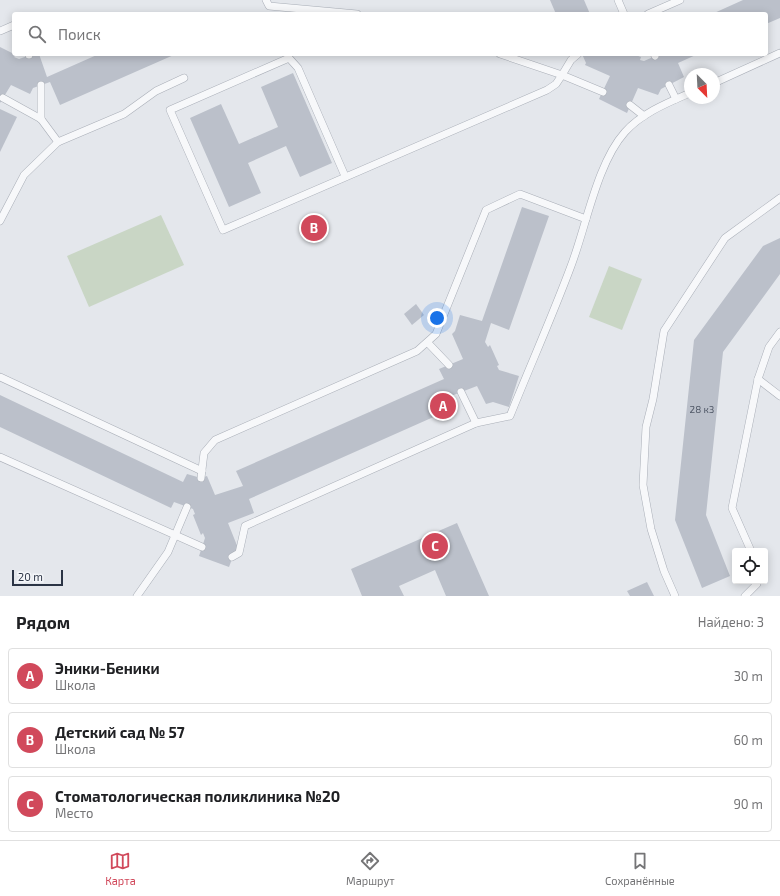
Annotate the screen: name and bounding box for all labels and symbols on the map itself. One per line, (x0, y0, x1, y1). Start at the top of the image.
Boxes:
north arrow (684, 68, 720, 104)
pin: B (301, 213, 327, 243)
your location (427, 308, 447, 328)
pin: A (430, 391, 456, 421)
house number: 28 к3 (690, 403, 714, 415)
pin: C (422, 531, 448, 561)
scale bar (12, 568, 63, 587)

